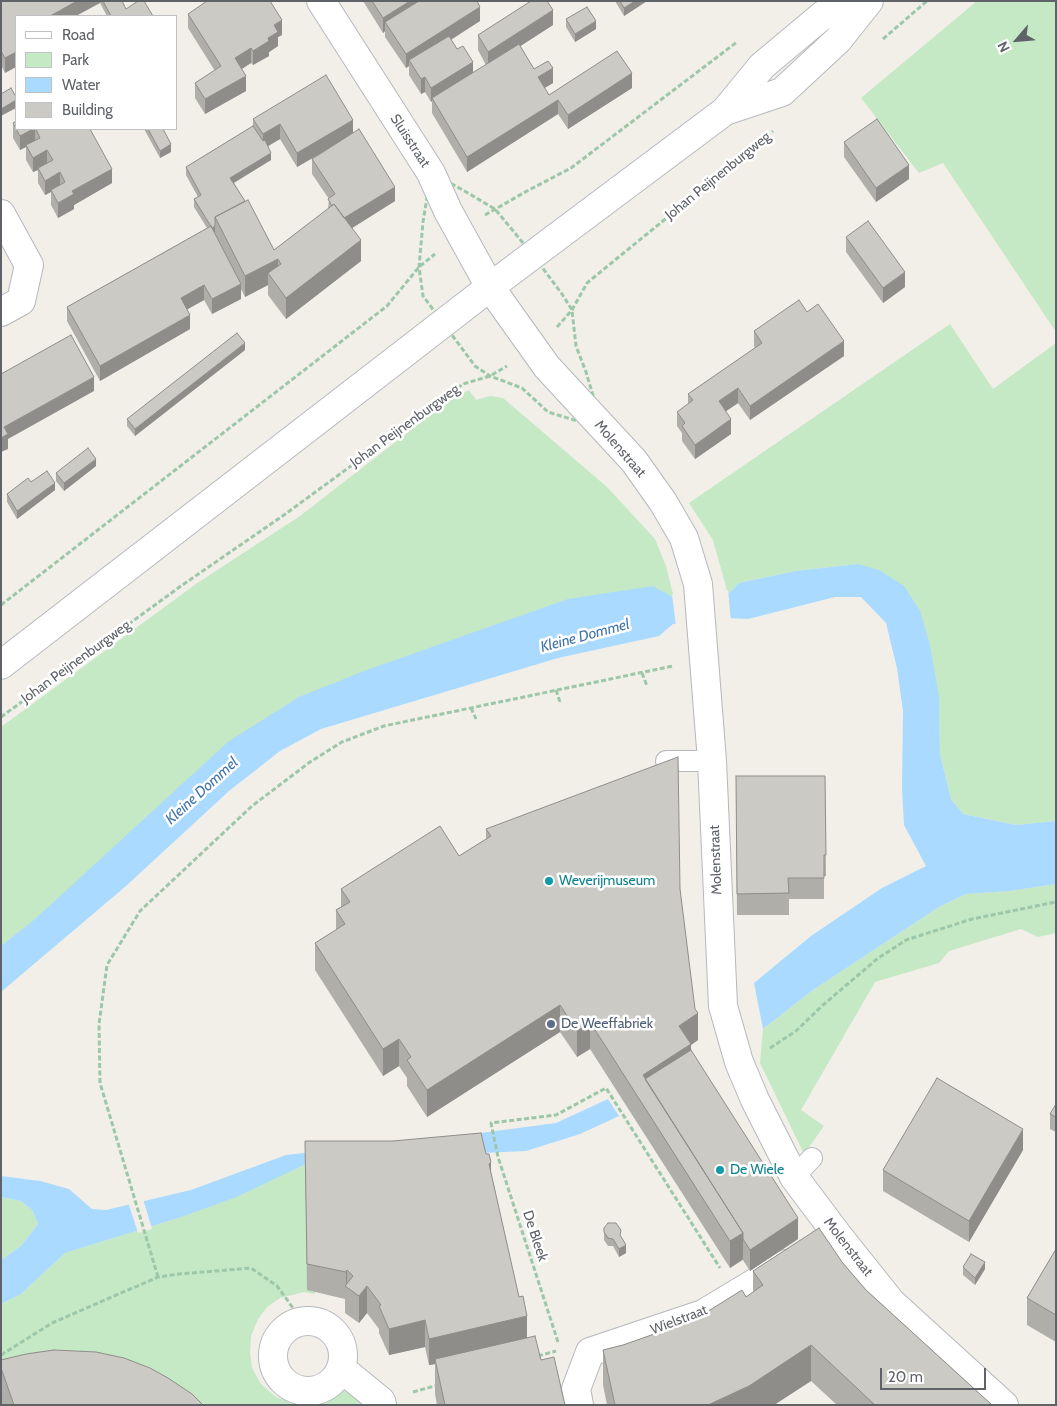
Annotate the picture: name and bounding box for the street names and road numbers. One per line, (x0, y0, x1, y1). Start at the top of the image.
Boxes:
street label: Sluisstraat (387, 111, 433, 171)
street label: Johan Peijnenburgweg (662, 128, 774, 224)
street label: Johan Peijnenburgweg (347, 381, 463, 471)
street label: Molenstraat (591, 417, 649, 481)
street label: Johan Peijnenburgweg (18, 617, 134, 707)
street label: Molenstraat (706, 825, 726, 895)
street label: De Bleek (519, 1208, 551, 1264)
street label: Molenstraat (820, 1214, 876, 1280)
street label: Wielstraat (648, 1302, 710, 1338)

